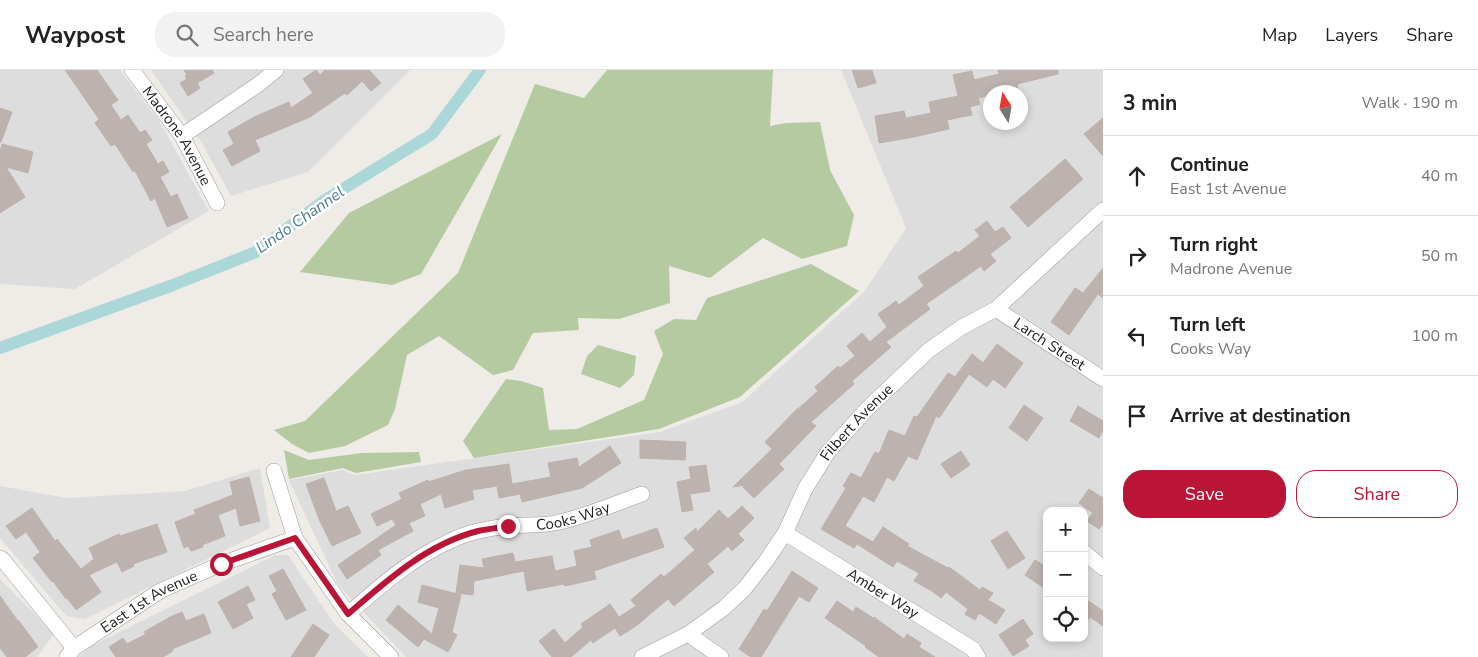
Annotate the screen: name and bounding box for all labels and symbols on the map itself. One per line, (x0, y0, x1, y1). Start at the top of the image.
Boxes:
street label: Madrone Avenue (138, 82, 216, 189)
north arrow (983, 85, 1028, 130)
water label: Lindo Channel (251, 181, 349, 259)
street label: Larch Street (1010, 313, 1090, 375)
street label: Filbert Avenue (815, 379, 898, 464)
street label: Cooks Way (535, 497, 613, 535)
route end (497, 515, 520, 538)
route start (210, 553, 233, 576)
street label: Amber Way (843, 564, 923, 623)
street label: East 1st Avenue (97, 566, 201, 638)

